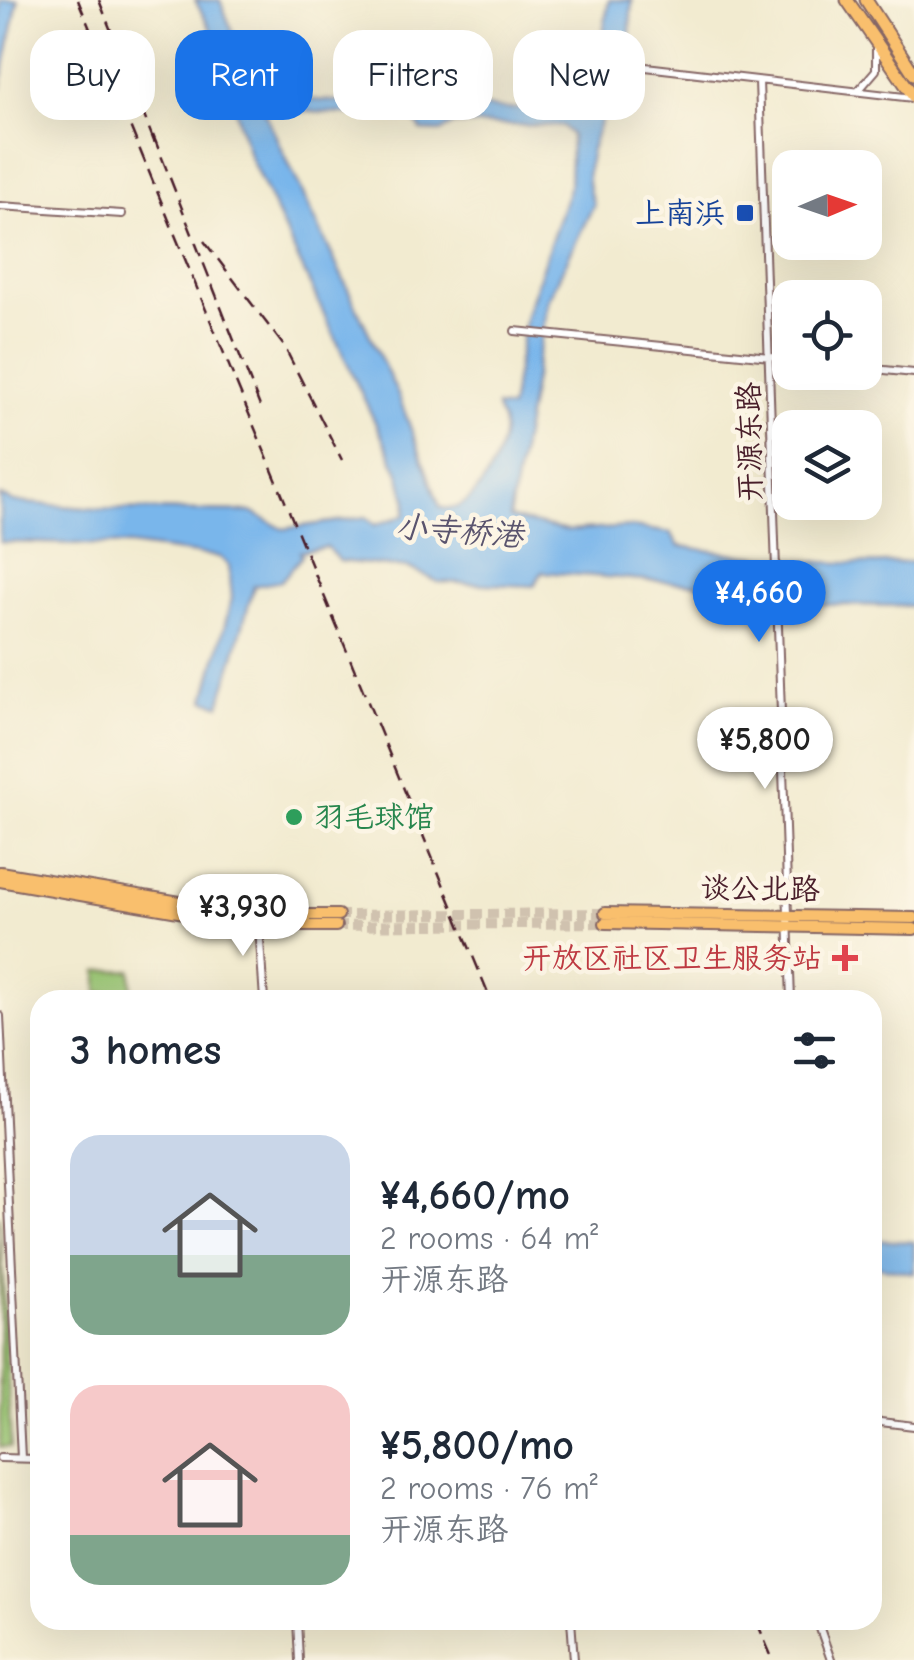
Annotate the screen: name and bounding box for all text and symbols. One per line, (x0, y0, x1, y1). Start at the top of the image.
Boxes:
chip: Buy (30, 30, 155, 120)
chip: Rent (175, 30, 313, 120)
chip: Filters (333, 30, 493, 120)
chip: New (513, 30, 645, 120)
north arrow (772, 150, 882, 260)
map controls (772, 150, 882, 520)
place label: 上南浜 (635, 196, 725, 231)
marker: 上南浜 (734, 202, 756, 224)
button: locate (772, 280, 882, 390)
street label: 开源东路 (731, 382, 769, 502)
button: layers (772, 410, 882, 520)
water label: 小寺桥港 (394, 508, 527, 554)
pin: ¥4,660 (678, 560, 840, 645)
text: ¥4,660 (715, 574, 803, 611)
pin: ¥5,800 (684, 707, 846, 792)
text: ¥5,800 (719, 721, 811, 758)
place label: 羽毛球馆 (314, 800, 434, 835)
marker: 羽毛球馆 (283, 806, 305, 828)
street label: 谈公北路 (700, 870, 820, 908)
pin: ¥3,930 (162, 874, 324, 959)
text: ¥3,930 (199, 888, 287, 925)
place label: 开放区社区卫生服务站 (522, 941, 822, 976)
marker: 开放区社区卫生服务站 (832, 945, 858, 971)
icon: filters (787, 1023, 842, 1078)
text: 3 homes (70, 1026, 221, 1075)
text: ¥4,660/mo (380, 1171, 570, 1220)
icon: home (150, 1175, 270, 1295)
text: 2 rooms · 64 m² (380, 1220, 598, 1257)
text: 开源东路 (380, 1261, 508, 1298)
text: ¥5,800/mo (380, 1421, 574, 1470)
icon: home (150, 1425, 270, 1545)
text: 2 rooms · 76 m² (380, 1470, 598, 1507)
text: 开源东路 (380, 1511, 508, 1548)

